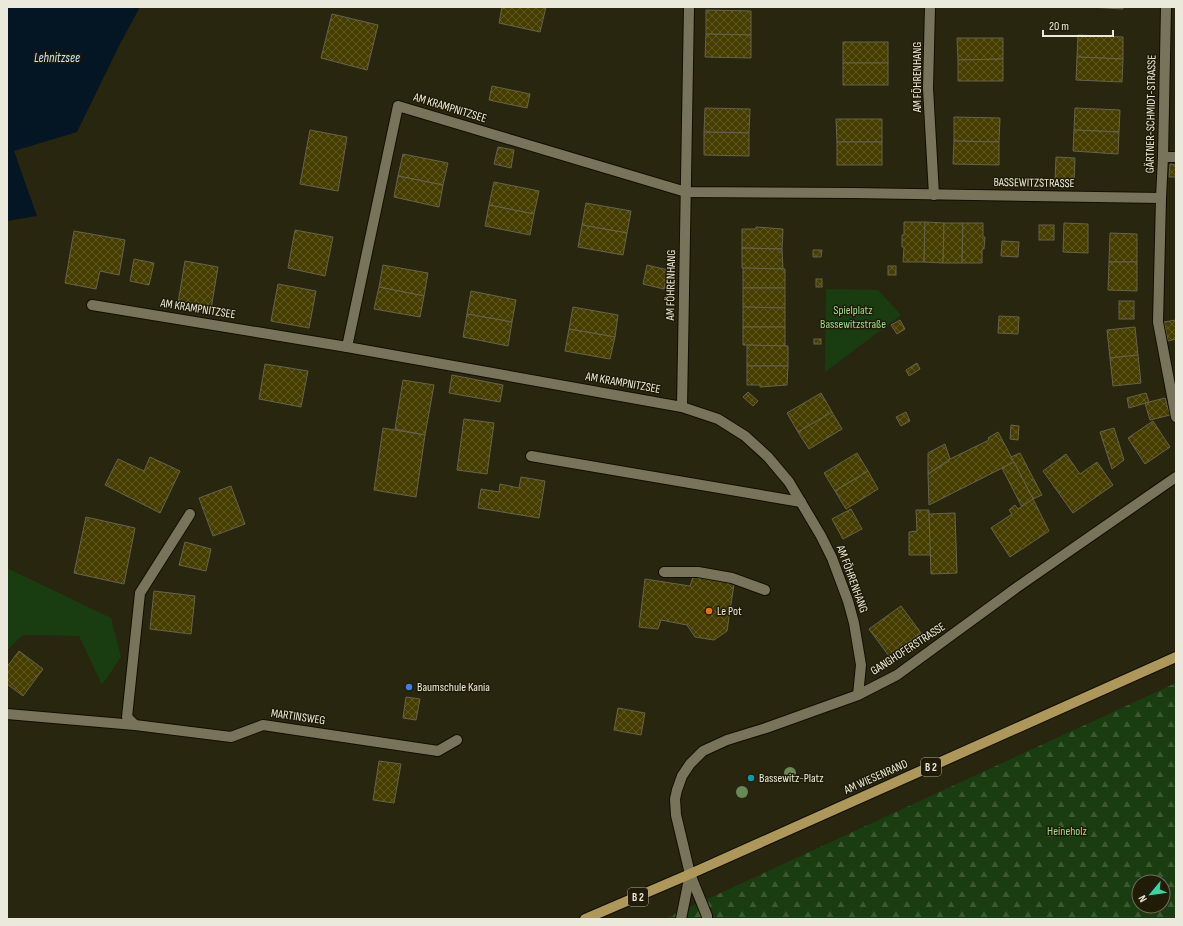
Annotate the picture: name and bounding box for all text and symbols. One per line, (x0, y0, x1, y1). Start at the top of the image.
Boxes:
scale bar (1043, 12, 1113, 38)
text: 20 m (1049, 19, 1069, 34)
street label: AM FÖHRENHANG (910, 42, 925, 113)
water label: Lehnitzsee (34, 50, 80, 66)
street label: GÄRTNER-SCHMIDT-STRASSE (1142, 55, 1160, 173)
street label: AM KRAMPNITZSEE (411, 89, 488, 126)
street label: BASSEWITZSTRASSE (993, 175, 1075, 191)
street label: AM FÖHRENHANG (663, 250, 679, 321)
street label: AM KRAMPNITZSEE (158, 296, 237, 322)
park label: Spielplatz Bassewitzstraße (820, 303, 886, 332)
street label: AM KRAMPNITZSEE (583, 369, 662, 397)
street label: AM FÖHRENHANG (833, 542, 871, 615)
place label: Le Pot (717, 604, 742, 619)
marker: Le Pot (704, 606, 714, 616)
street label: GANGHOFERSTRASSE (868, 619, 948, 679)
place label: Baumschule Kania (417, 680, 490, 695)
marker: Baumschule Kania (404, 682, 414, 692)
street label: MARTINSWEG (270, 706, 326, 728)
street label: AM WIESENRAND (841, 756, 910, 798)
road number: B 2 (921, 758, 941, 776)
place label: Bassewitz-Platz (759, 771, 824, 786)
marker: Bassewitz-Platz (746, 773, 756, 783)
park label: Heineholz (1047, 824, 1088, 839)
north arrow (1131, 874, 1171, 914)
road number: B 2 (628, 888, 648, 906)
text: N (1136, 893, 1150, 904)

